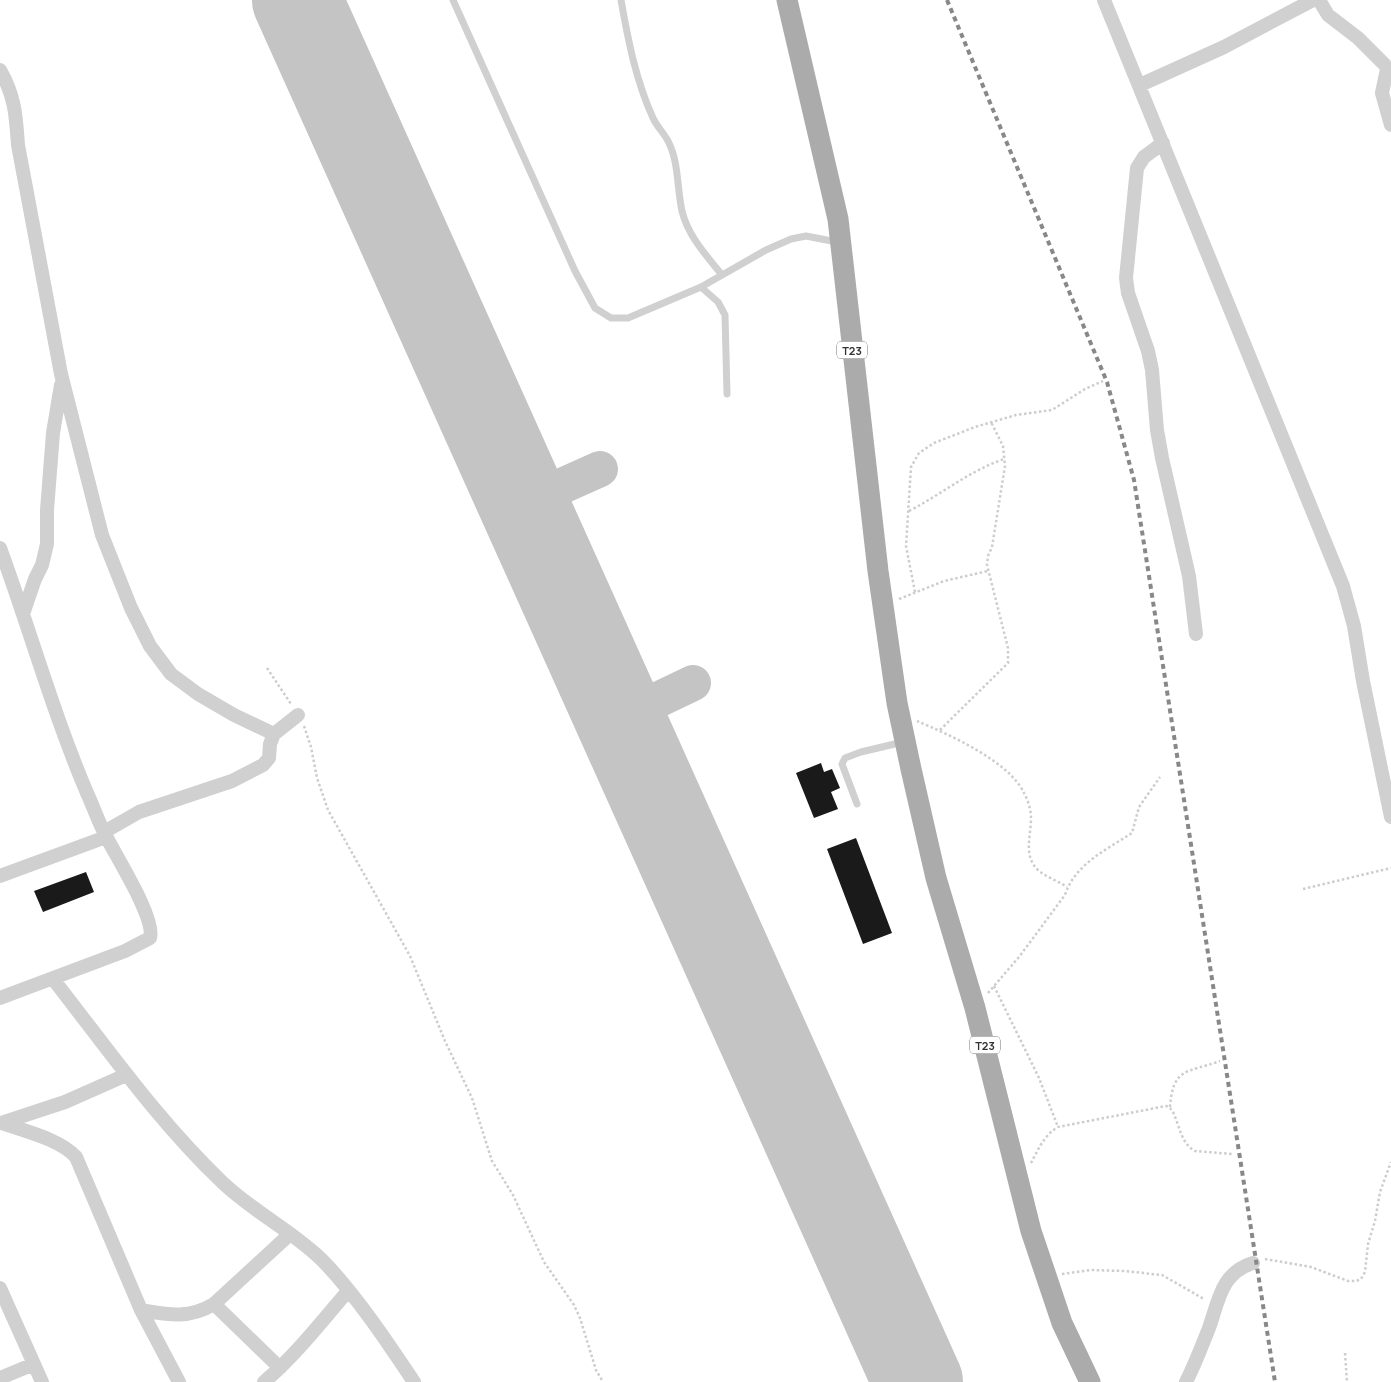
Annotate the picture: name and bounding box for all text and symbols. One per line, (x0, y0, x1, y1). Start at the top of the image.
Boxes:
road number: T23 (837, 342, 867, 358)
road number: T23 (970, 1036, 1000, 1054)

